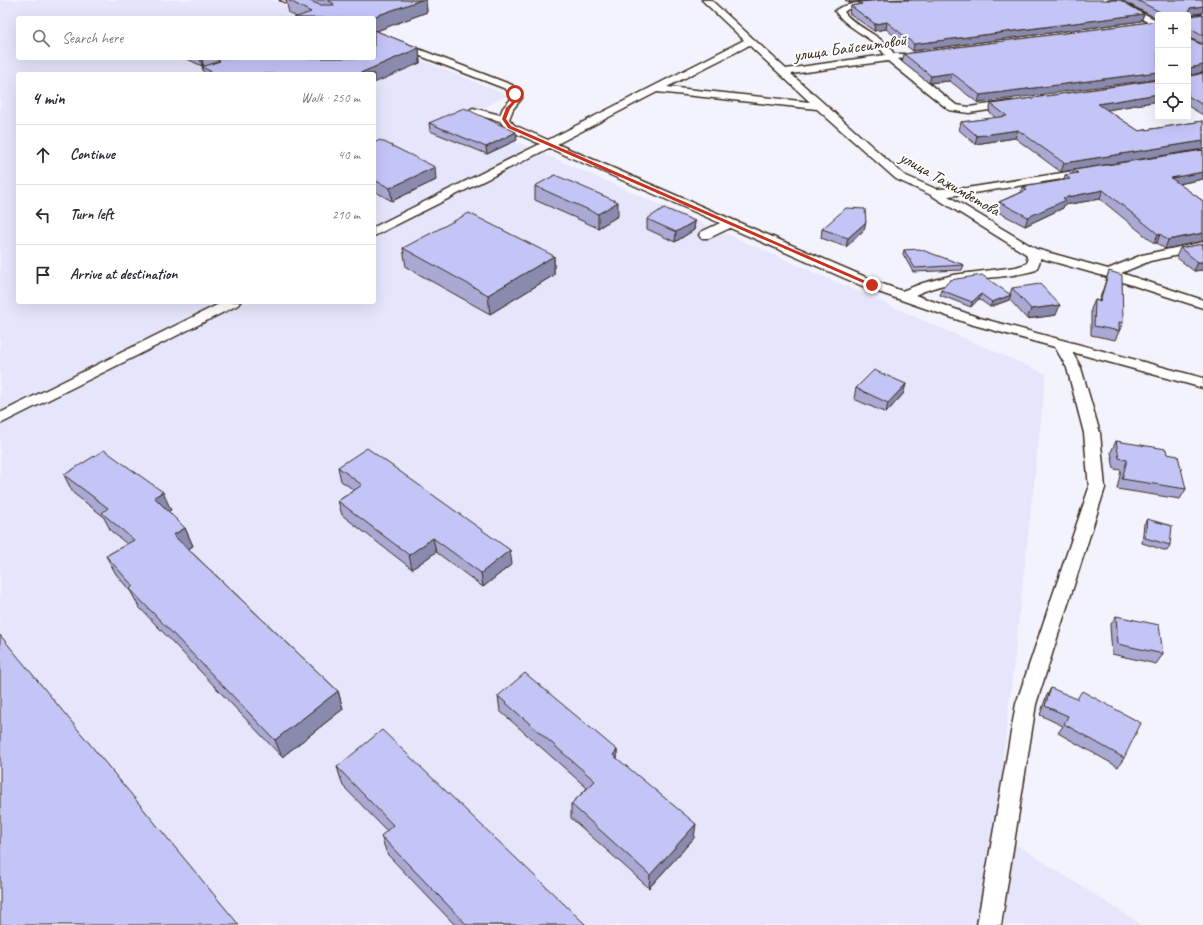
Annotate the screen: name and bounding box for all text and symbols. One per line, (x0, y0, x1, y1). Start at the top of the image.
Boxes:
map controls (1155, 12, 1191, 120)
button: + (1155, 12, 1191, 48)
search box (16, 16, 376, 60)
icon: search (30, 27, 52, 49)
text: Search here (62, 29, 123, 48)
street label: улица Байсеитовой (791, 29, 909, 66)
button: − (1155, 48, 1191, 84)
button: locate (1155, 84, 1191, 120)
route start (506, 85, 524, 103)
text: 4 min (32, 88, 65, 109)
text: Walk · 250 m (301, 90, 360, 106)
icon: ahead (32, 144, 54, 166)
text: Continue (70, 145, 115, 164)
street label: улица Тажимбетова (895, 146, 1005, 221)
text: 40 m (338, 147, 360, 163)
icon: left (32, 204, 54, 226)
text: Turn left (70, 205, 113, 224)
text: 210 m (332, 207, 360, 223)
icon: arrive (32, 264, 54, 286)
text: Arrive at destination (70, 265, 177, 284)
route end (863, 276, 881, 294)

